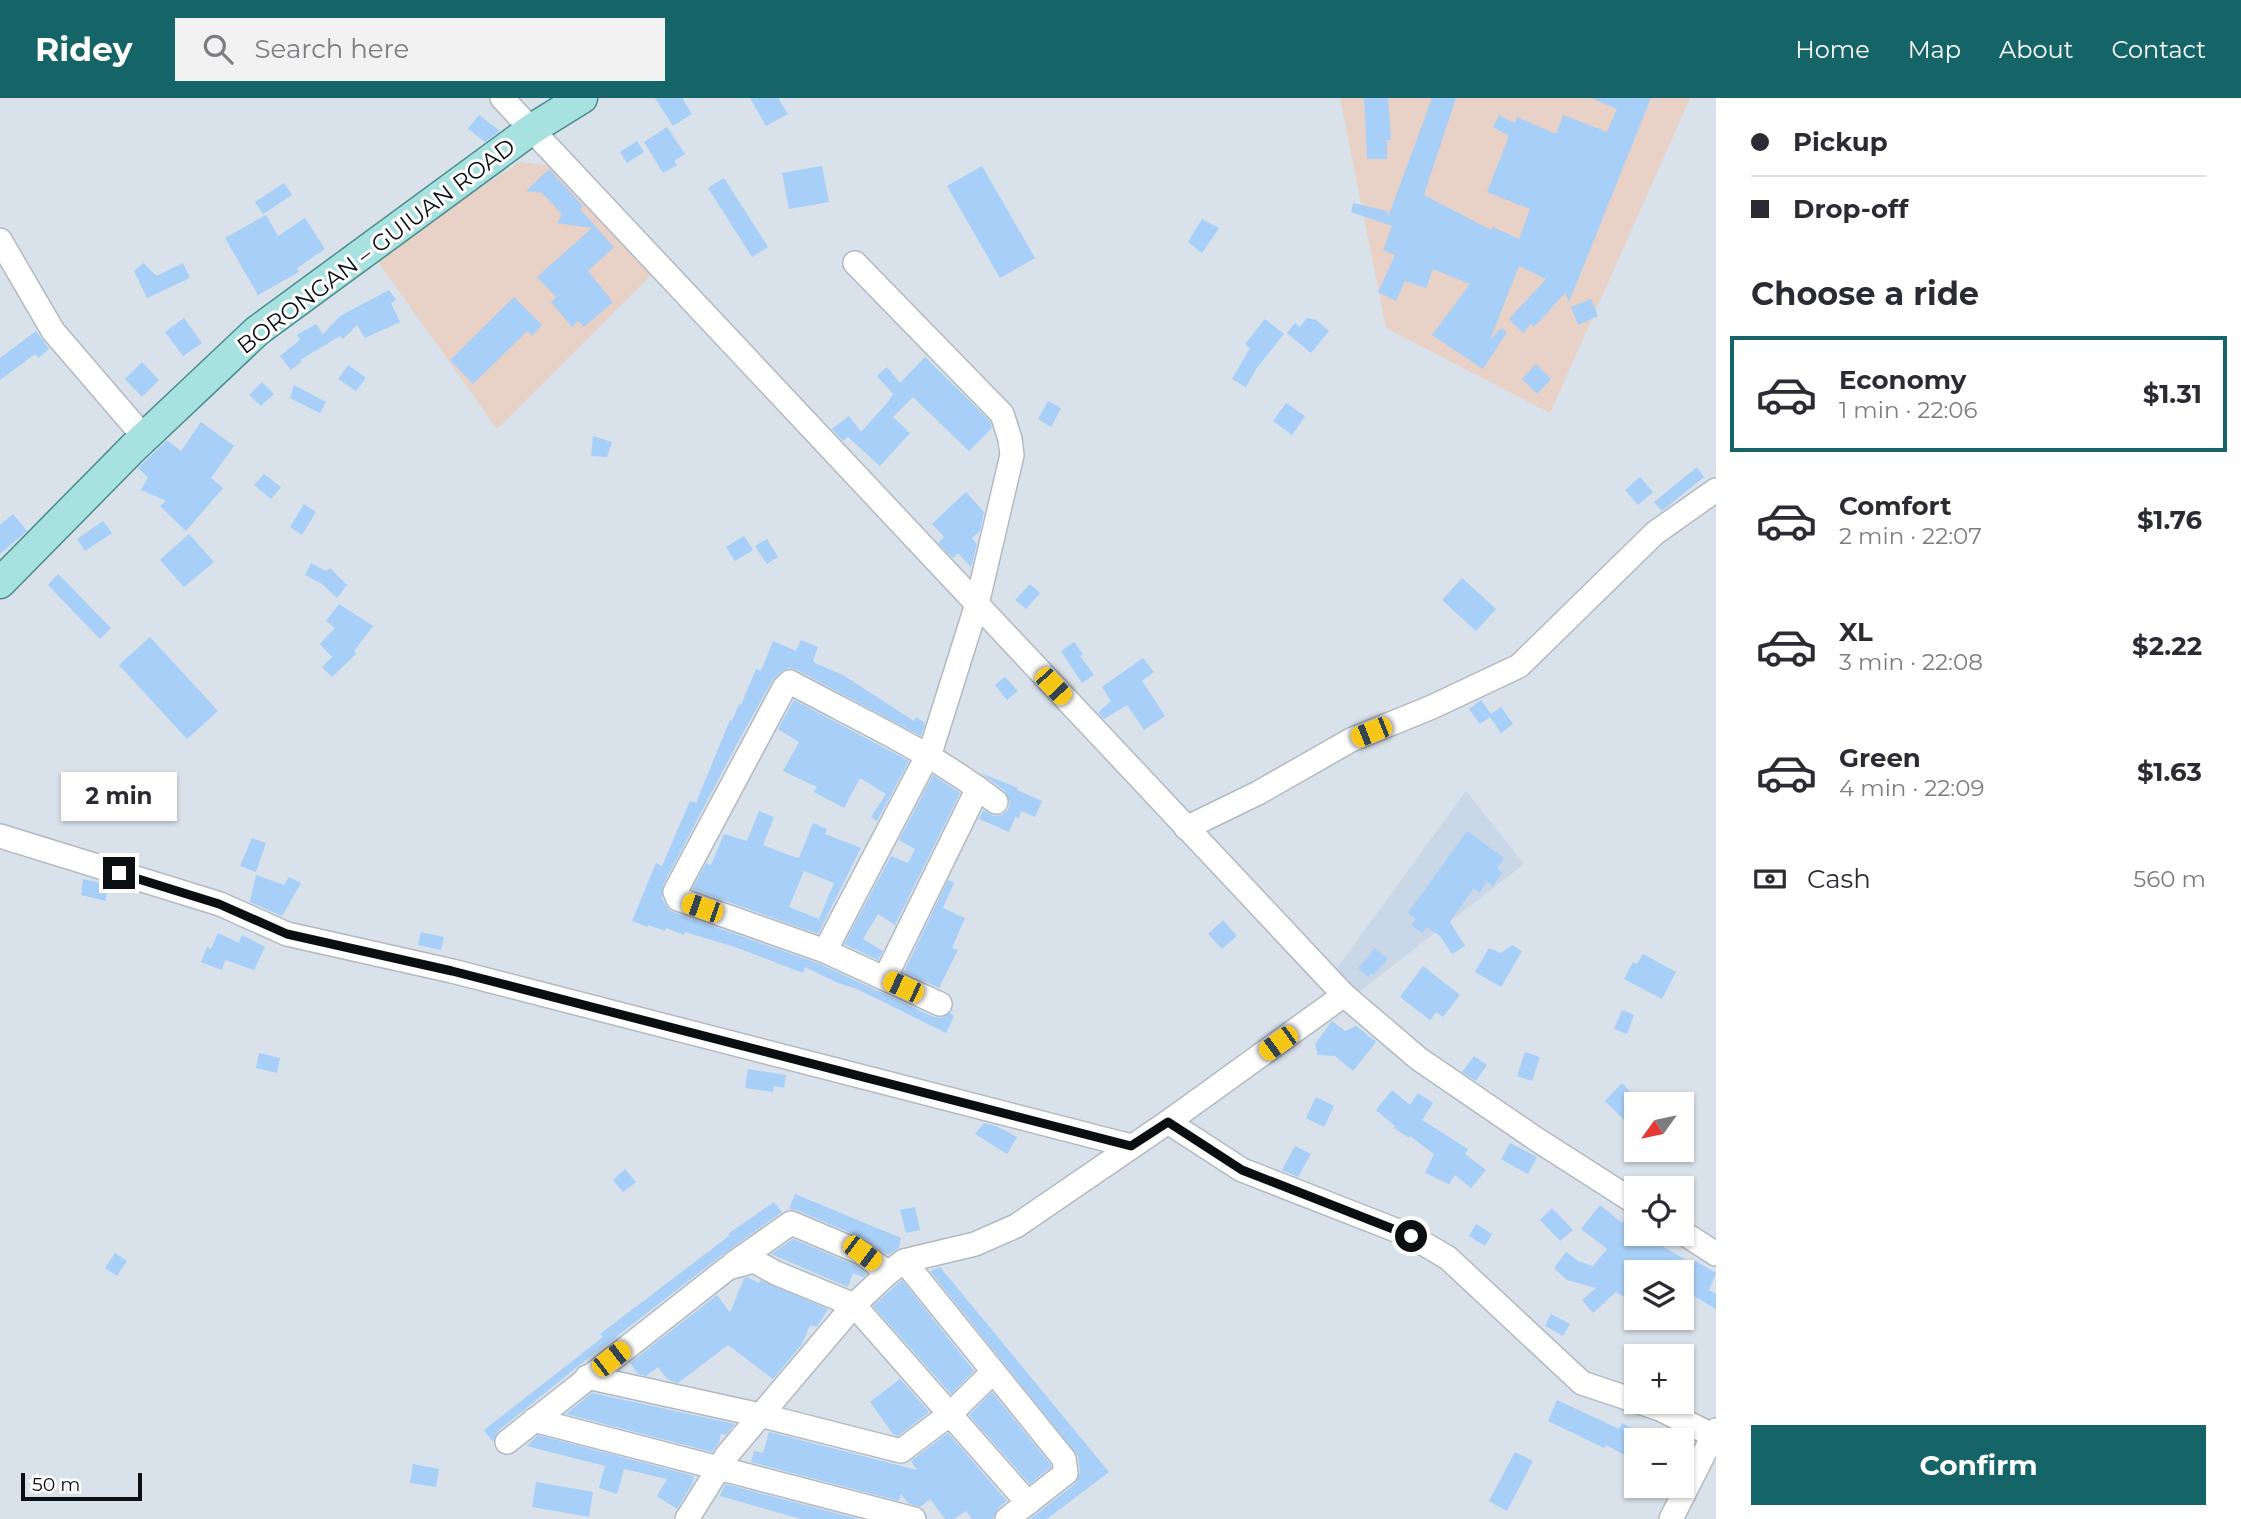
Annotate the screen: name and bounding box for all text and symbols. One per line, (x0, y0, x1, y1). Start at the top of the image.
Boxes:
search box (175, 18, 665, 81)
text: Ridey (35, 29, 133, 69)
icon: search (199, 30, 237, 68)
text: Search here (255, 33, 409, 65)
text: Home (1795, 35, 1870, 64)
text: Map (1908, 35, 1961, 64)
text: About (1999, 35, 2073, 64)
text: Contact (2111, 35, 2206, 64)
text: Pickup (1793, 126, 1888, 158)
street label: BORONGAN – GUIUAN ROAD (231, 132, 521, 360)
text: Drop-off (1793, 193, 1908, 225)
text: Choose a ride (1751, 274, 1979, 313)
icon: car (1755, 363, 1818, 426)
text: Economy (1839, 364, 1966, 396)
text: $1.31 (2143, 378, 2202, 410)
text: 1 min · 22:06 (1839, 396, 1978, 424)
icon: car (1755, 489, 1818, 552)
text: Comfort (1839, 490, 1951, 522)
text: $1.76 (2137, 504, 2202, 536)
text: 2 min · 22:07 (1839, 522, 1982, 550)
icon: car (1755, 615, 1818, 678)
text: XL (1839, 616, 1873, 648)
text: $2.22 (2132, 630, 2202, 662)
text: 3 min · 22:08 (1839, 648, 1983, 676)
car (1031, 663, 1076, 709)
car (1348, 714, 1395, 750)
icon: car (1755, 741, 1818, 804)
text: Green (1839, 742, 1921, 774)
text: $1.63 (2137, 756, 2202, 788)
callout: 2 min (61, 772, 177, 820)
text: 4 min · 22:09 (1839, 774, 1984, 802)
text: 2 min (85, 782, 153, 810)
route end (103, 857, 135, 889)
icon: cash (1751, 860, 1789, 898)
text: Cash (1807, 863, 1871, 895)
text: 560 m (2133, 865, 2206, 893)
car (679, 891, 726, 925)
car (880, 969, 927, 1005)
car (1255, 1022, 1302, 1064)
north arrow (1624, 1092, 1694, 1162)
map controls (1624, 1092, 1694, 1498)
button: locate (1624, 1176, 1694, 1246)
route start (1395, 1220, 1427, 1252)
car (839, 1232, 886, 1274)
button: layers (1624, 1260, 1694, 1330)
car (588, 1338, 635, 1380)
button: + (1624, 1344, 1694, 1414)
button: Confirm (1751, 1425, 2206, 1505)
button: − (1624, 1428, 1694, 1498)
scale bar (21, 1470, 142, 1502)
text: 50 m (32, 1473, 80, 1496)

